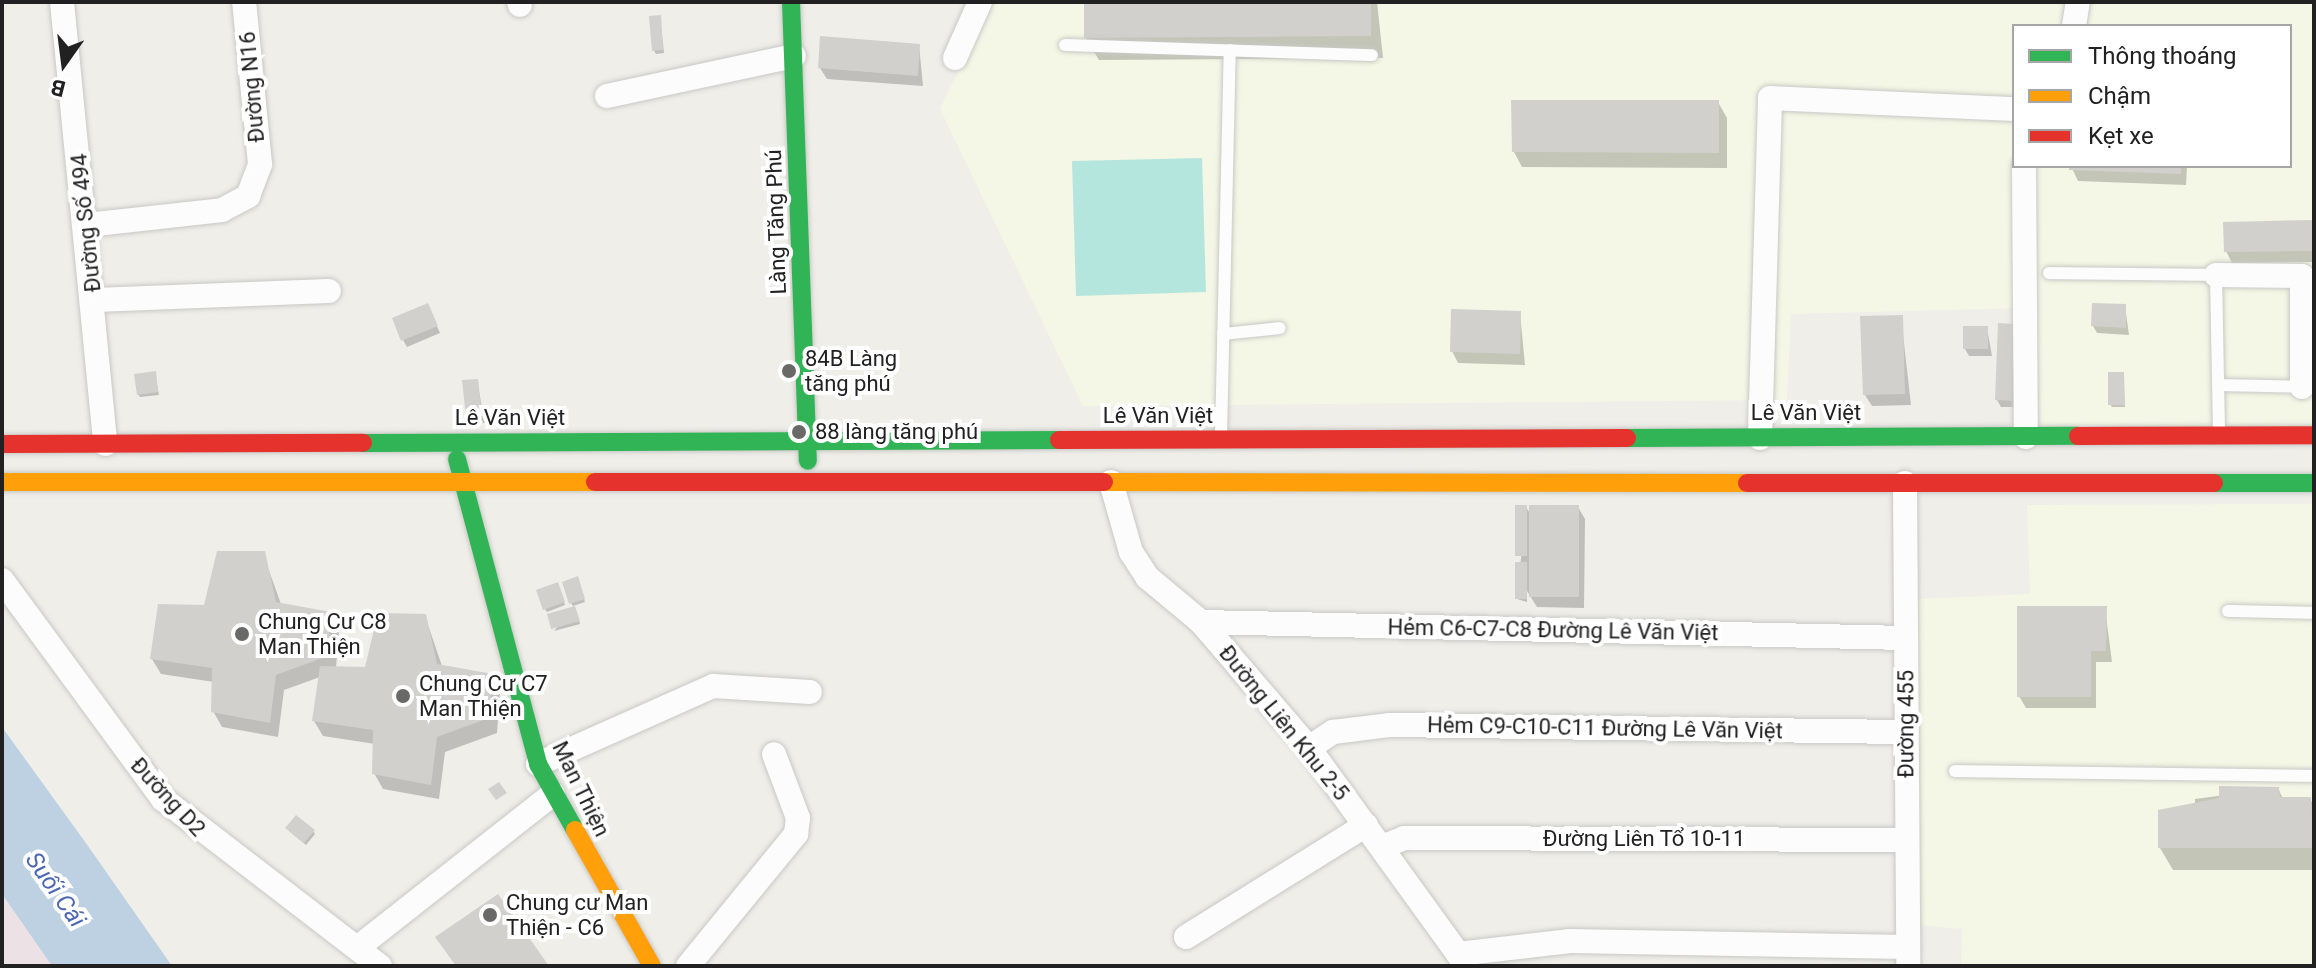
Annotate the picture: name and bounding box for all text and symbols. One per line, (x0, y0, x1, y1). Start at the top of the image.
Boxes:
north arrow (24, 24, 104, 104)
legend (2012, 24, 2292, 168)
street label: Đường N16 (234, 30, 270, 144)
text: Thông thoáng (2088, 42, 2236, 70)
text: B (48, 74, 68, 102)
text: Chậm (2088, 82, 2151, 110)
text: Kẹt xe (2088, 122, 2154, 150)
street label: Làng Tăng Phú (760, 149, 792, 295)
street label: Đường Số 494 (66, 152, 106, 294)
place label: 84B Làng tăng phú (805, 345, 897, 396)
marker: 84B Làng tăng phú (780, 362, 798, 380)
street label: Lê Văn Việt (1751, 400, 1861, 426)
street label: Lê Văn Việt (1103, 403, 1213, 429)
street label: Lê Văn Việt (455, 405, 565, 431)
place label: 88 làng tăng phú (815, 419, 978, 445)
marker: 88 làng tăng phú (790, 423, 808, 441)
place label: Chung Cư C8 Man Thiện (258, 608, 387, 660)
street label: Hẻm C6-C7-C8 Đường Lê Văn Việt (1387, 614, 1719, 646)
marker: Chung Cư C8 Man Thiện (233, 625, 251, 643)
street label: Đường Liên Khu 2-5 (1213, 640, 1355, 806)
place label: Chung Cư C7 Man Thiện (419, 670, 548, 722)
street label: Đường 455 (1893, 670, 1919, 778)
marker: Chung Cư C7 Man Thiện (394, 687, 412, 705)
street label: Hẻm C9-C10-C11 Đường Lê Văn Việt (1427, 712, 1783, 744)
street label: Man Thiện (547, 737, 615, 841)
street label: Đường D2 (125, 752, 211, 842)
street label: Đường Liên Tổ 10-11 (1543, 826, 1745, 852)
water label: Suối Cái (19, 847, 91, 933)
place label: Chung cư Man Thiện - C6 (506, 889, 648, 940)
marker: Chung cư Man Thiện - C6 (481, 906, 499, 924)

